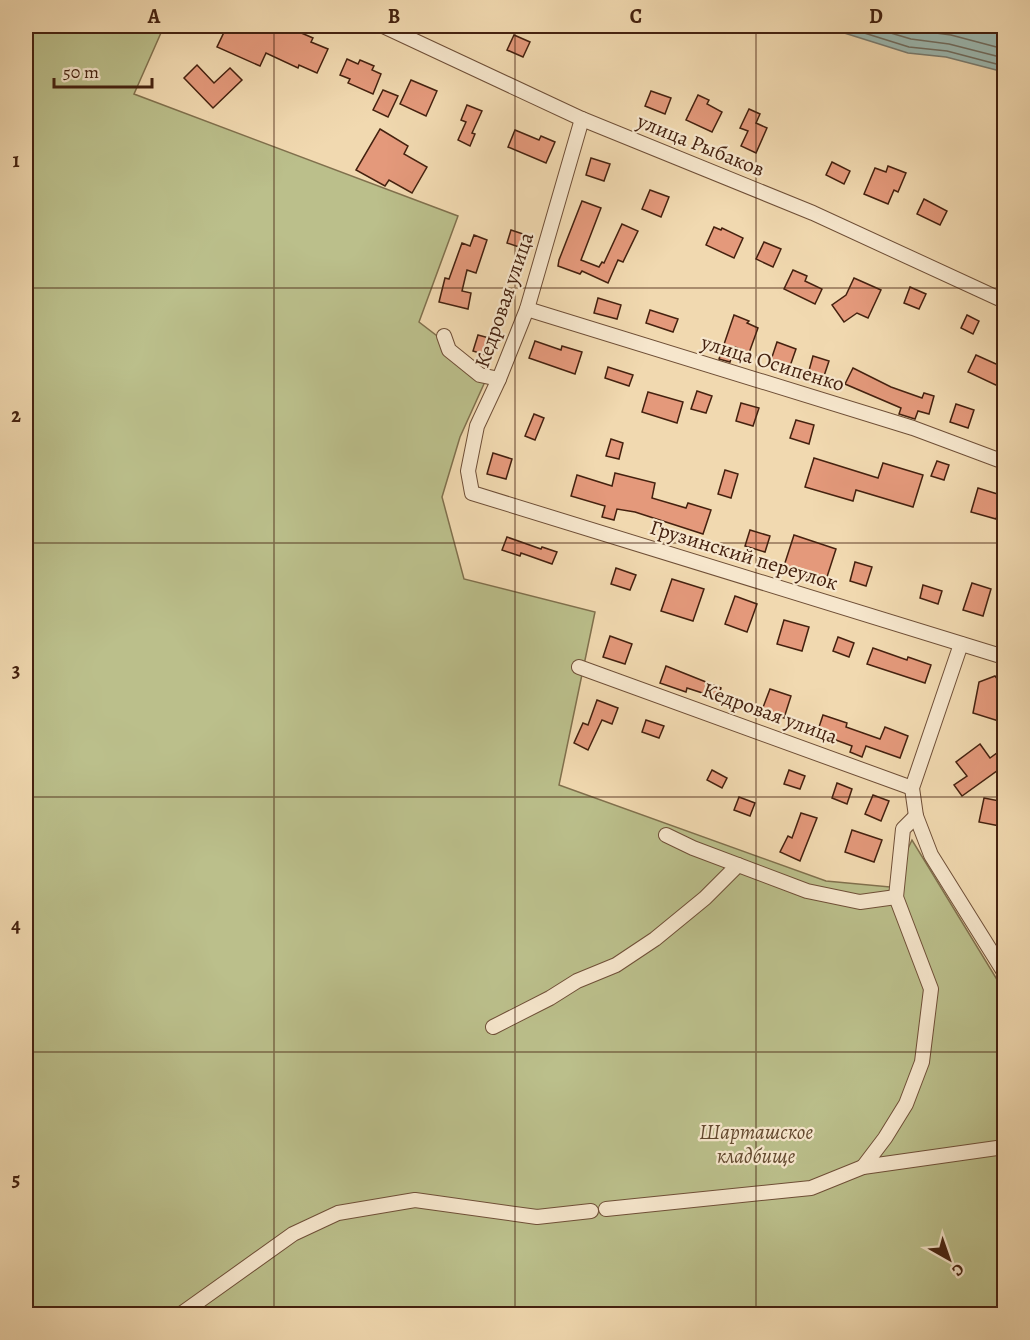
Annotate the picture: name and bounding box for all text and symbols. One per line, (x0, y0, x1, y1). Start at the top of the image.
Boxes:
text: A (147, 3, 161, 30)
text: B (388, 3, 400, 30)
text: C (630, 3, 642, 30)
text: D (869, 3, 883, 30)
scale bar (54, 51, 152, 89)
text: 50 m (63, 60, 99, 84)
street label: улица Рыбаков (632, 106, 769, 183)
text: 1 (12, 147, 20, 174)
street label: Кедровая улица (468, 228, 540, 372)
street label: улица Осипенко (697, 328, 848, 398)
text: 2 (11, 402, 21, 429)
street label: Грузинский переулок (646, 513, 842, 597)
text: 3 (12, 657, 20, 684)
street label: Кедровая улица (699, 676, 842, 751)
text: 4 (11, 912, 21, 939)
park label: Шарташское кладбище (699, 1118, 813, 1170)
text: 5 (12, 1166, 20, 1193)
north arrow (919, 1229, 979, 1289)
text: С (947, 1258, 969, 1281)

